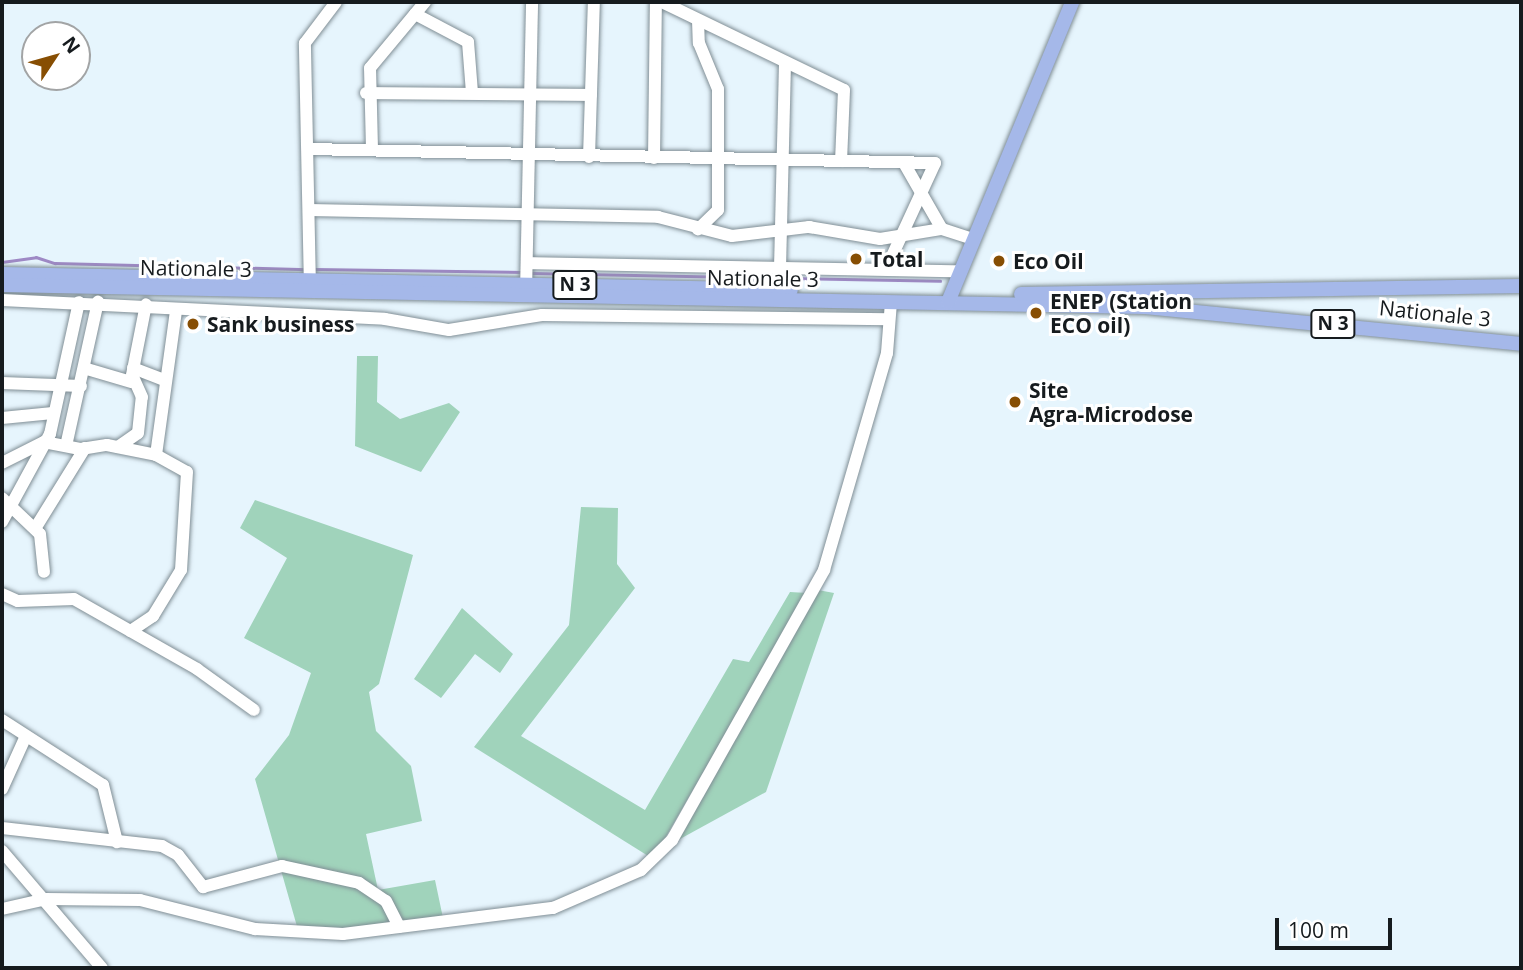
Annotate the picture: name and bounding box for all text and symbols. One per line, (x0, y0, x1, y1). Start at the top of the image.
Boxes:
north arrow (21, 21, 91, 91)
text: N (56, 31, 86, 59)
place label: Total (870, 246, 923, 272)
place label: Eco Oil (1013, 248, 1084, 274)
marker: Total (848, 251, 864, 267)
marker: Eco Oil (991, 253, 1007, 269)
street label: Nationale 3 (140, 254, 252, 282)
street label: Nationale 3 (707, 264, 819, 292)
road number: N 3 (552, 270, 598, 300)
place label: ENEP (Station ECO oil) (1050, 288, 1192, 338)
street label: Nationale 3 (1378, 295, 1492, 331)
marker: ENEP (Station ECO oil) (1028, 305, 1044, 321)
road number: N 3 (1310, 308, 1356, 340)
place label: Sank business (207, 311, 355, 337)
marker: Sank business (185, 316, 201, 332)
place label: Site Agra-Microdose (1029, 377, 1193, 427)
marker: Site Agra-Microdose (1007, 394, 1023, 410)
scale bar (1278, 904, 1395, 948)
text: 100 m (1288, 916, 1349, 944)

